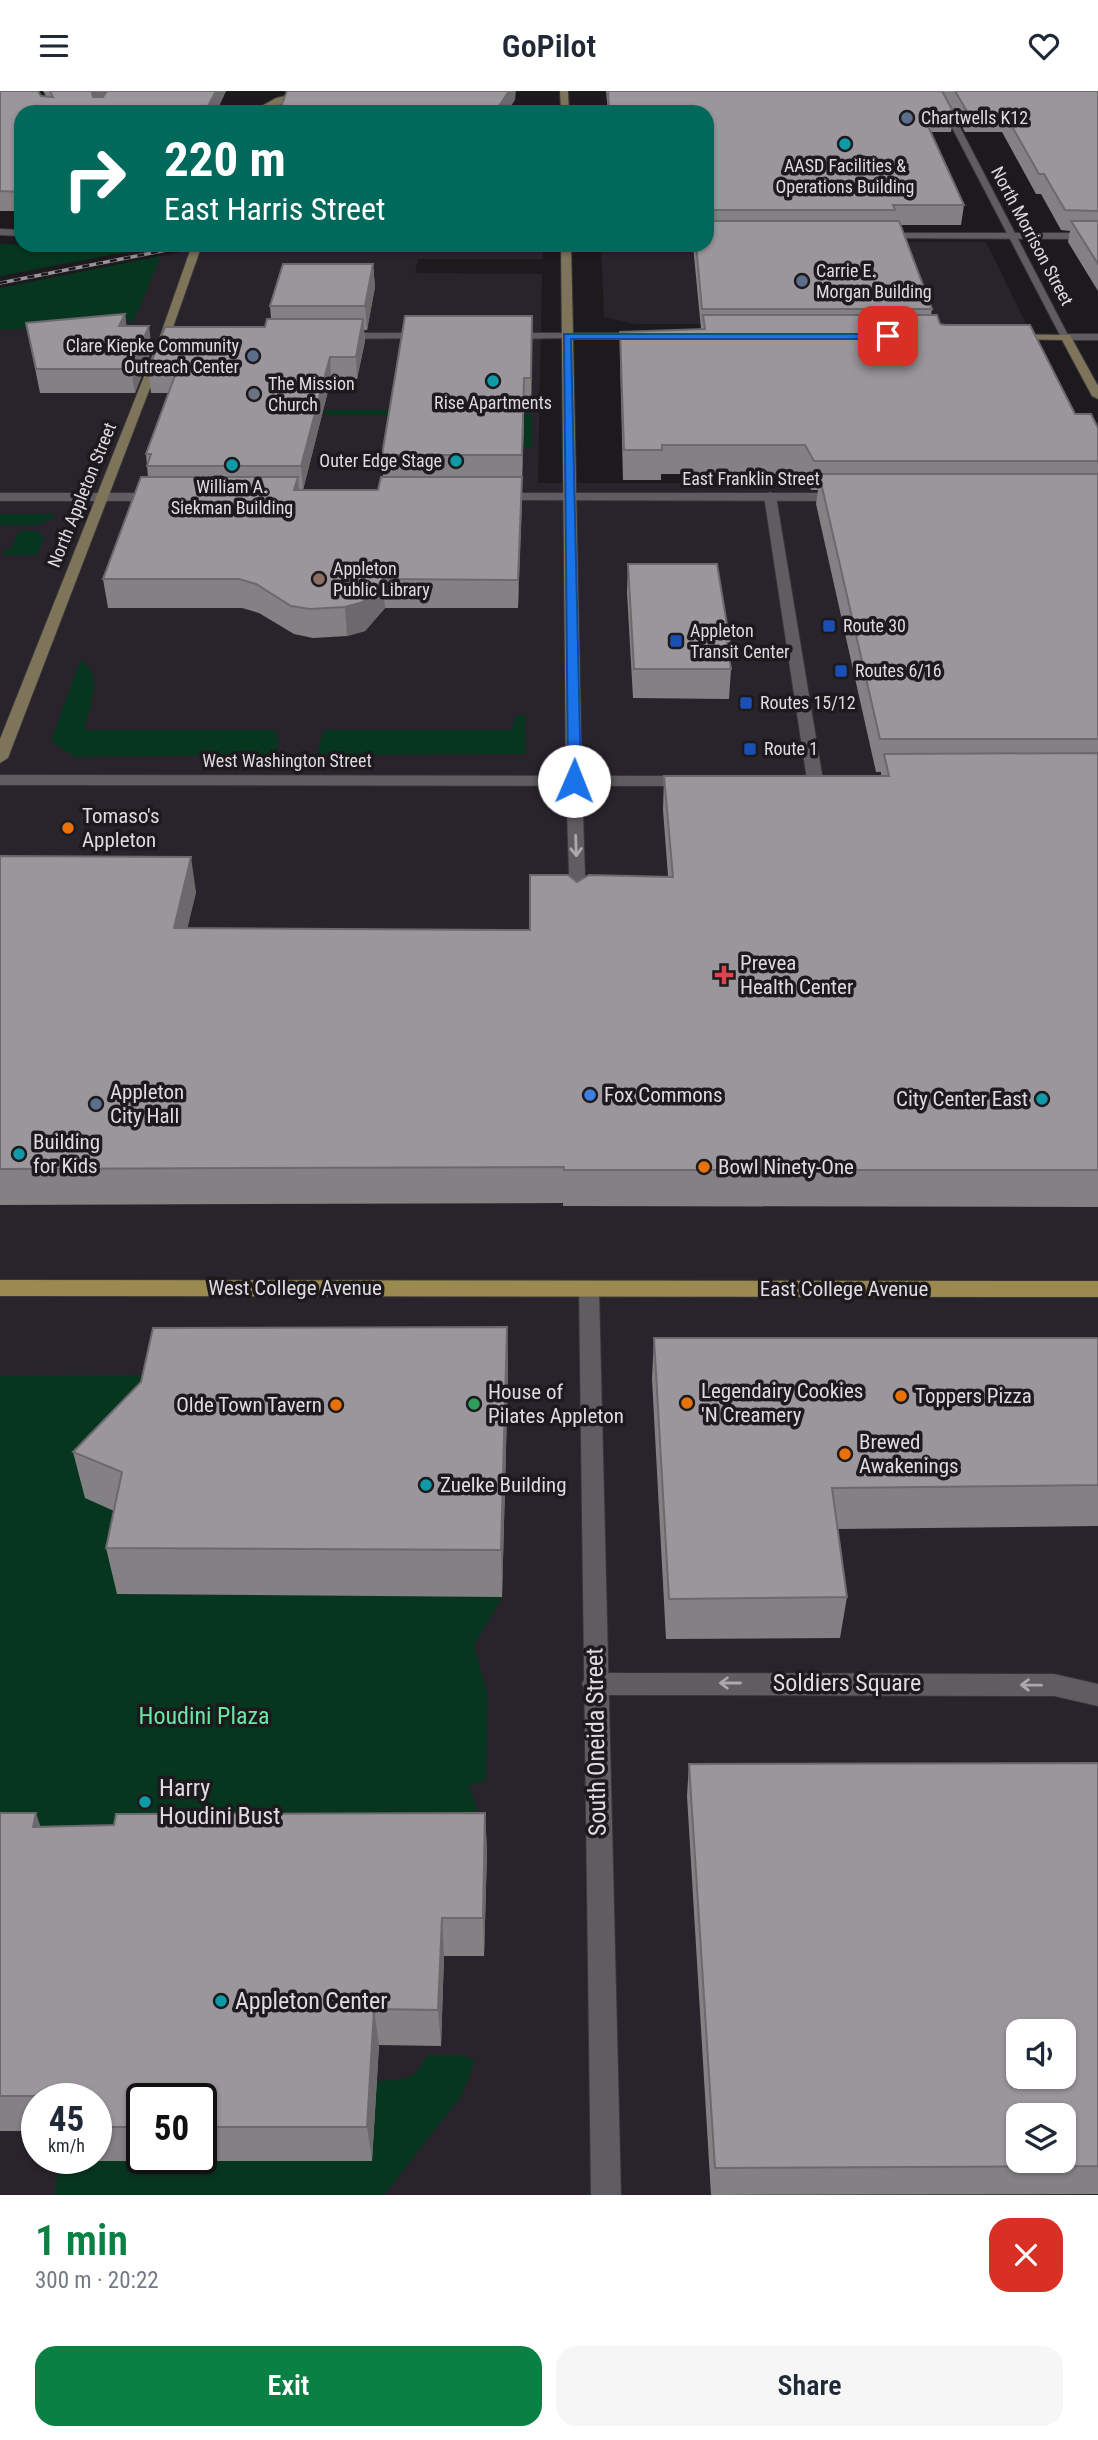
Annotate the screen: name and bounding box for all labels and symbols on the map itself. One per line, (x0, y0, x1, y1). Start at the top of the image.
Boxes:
place label: Chartwells K12 (921, 107, 1028, 128)
marker: Chartwells K12 (899, 110, 915, 126)
marker: AASD Facilities & Operations Building (837, 136, 853, 152)
place label: AASD Facilities & Operations Building (776, 155, 914, 197)
street label: North Morrison Street (987, 163, 1078, 309)
place label: Carrie E. Morgan Building (816, 260, 932, 302)
marker: Carrie E. Morgan Building (794, 273, 810, 289)
pin (858, 306, 918, 366)
place label: Clare Kiepke Community Outreach Center (66, 335, 240, 377)
marker: Clare Kiepke Community Outreach Center (245, 348, 261, 364)
place label: The Mission Church (268, 373, 355, 415)
marker: Rise Apartments (485, 373, 501, 389)
marker: The Mission Church (246, 386, 262, 402)
place label: Rise Apartments (434, 392, 552, 413)
street label: North Appleton Street (43, 419, 120, 570)
place label: Outer Edge Stage (319, 450, 442, 471)
marker: Outer Edge Stage (448, 453, 464, 469)
marker: William A. Siekman Building (224, 457, 240, 473)
street label: East Franklin Street (682, 468, 820, 489)
place label: William A. Siekman Building (171, 476, 293, 518)
place label: Appleton Public Library (333, 558, 430, 600)
marker: Appleton Public Library (311, 571, 327, 587)
place label: Route 30 (843, 615, 906, 636)
marker: Route 30 (821, 618, 837, 634)
place label: Appleton Transit Center (690, 620, 790, 662)
marker: Appleton Transit Center (668, 633, 684, 649)
place label: Routes 6/16 (855, 660, 942, 681)
marker: Routes 6/16 (833, 663, 849, 679)
place label: Routes 15/12 (760, 692, 856, 713)
marker: Routes 15/12 (738, 695, 754, 711)
place label: Route 1 (764, 738, 818, 759)
marker: Route 1 (742, 741, 758, 757)
position arrow (537, 744, 611, 818)
street label: West Washington Street (202, 750, 372, 771)
place label: Tomaso's Appleton (82, 804, 159, 852)
marker: Tomaso's Appleton (60, 820, 76, 836)
one-way arrow (569, 834, 583, 857)
place label: Prevea Health Center (740, 951, 853, 999)
marker: Prevea Health Center (714, 965, 734, 985)
place label: Appleton City Hall (110, 1080, 184, 1128)
place label: Fox Commons (604, 1083, 723, 1107)
marker: Fox Commons (582, 1087, 598, 1103)
place label: City Center East (896, 1087, 1028, 1111)
marker: City Center East (1034, 1091, 1050, 1107)
marker: Appleton City Hall (88, 1096, 104, 1112)
place label: Building for Kids (33, 1130, 100, 1178)
marker: Building for Kids (11, 1146, 27, 1162)
place label: Bowl Ninety-One (718, 1155, 854, 1179)
marker: Bowl Ninety-One (696, 1159, 712, 1175)
street label: West College Avenue (208, 1276, 382, 1300)
street label: East College Avenue (760, 1277, 928, 1301)
place label: Legendairy Cookies 'N Creamery (701, 1379, 863, 1427)
place label: House of Pilates Appleton (488, 1380, 624, 1428)
place label: Toppers Pizza (915, 1384, 1032, 1408)
marker: Toppers Pizza (893, 1388, 909, 1404)
place label: Olde Town Tavern (176, 1393, 322, 1417)
marker: Legendairy Cookies 'N Creamery (679, 1395, 695, 1411)
marker: House of Pilates Appleton (466, 1396, 482, 1412)
marker: Olde Town Tavern (328, 1397, 344, 1413)
place label: Brewed Awakenings (859, 1430, 959, 1478)
marker: Brewed Awakenings (837, 1446, 853, 1462)
place label: Zuelke Building (440, 1473, 567, 1497)
marker: Zuelke Building (418, 1477, 434, 1493)
street label: South Oneida Street (580, 1648, 612, 1836)
street label: Soldiers Square (773, 1669, 921, 1697)
one-way arrow (718, 1676, 741, 1690)
one-way arrow (1019, 1678, 1042, 1692)
park label: Houdini Plaza (139, 1702, 269, 1730)
place label: Harry Houdini Bust (159, 1774, 280, 1830)
marker: Harry Houdini Bust (137, 1794, 153, 1810)
place label: Appleton Center (235, 1987, 387, 2015)
marker: Appleton Center (213, 1993, 229, 2009)
speed limit sign: 50 (126, 2083, 217, 2174)

